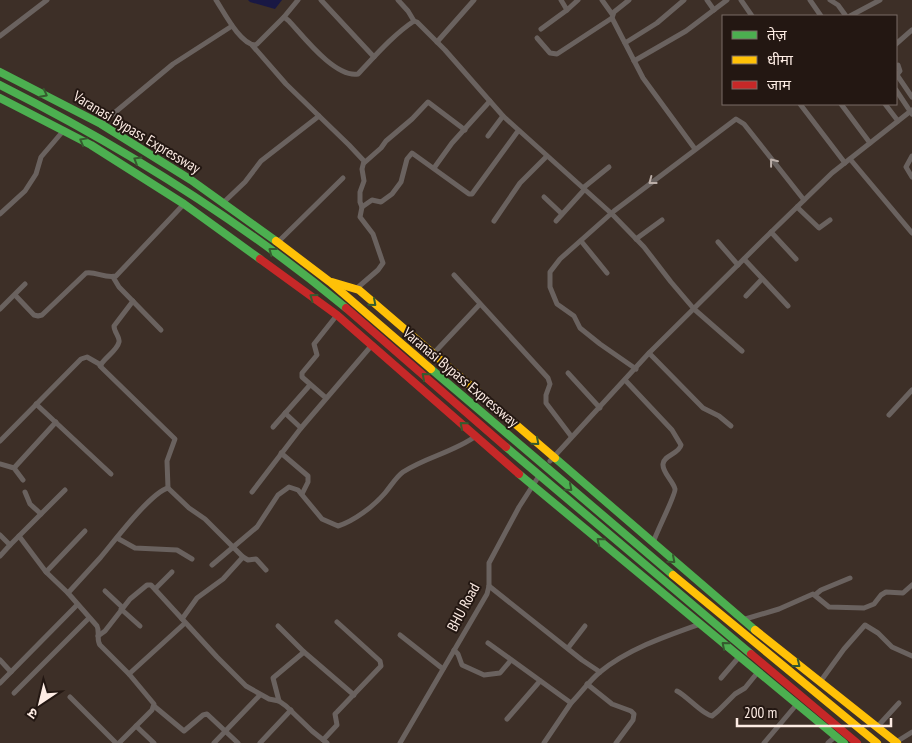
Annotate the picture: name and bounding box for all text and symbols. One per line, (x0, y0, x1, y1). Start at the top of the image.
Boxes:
legend (722, 15, 897, 105)
text: तेज़ (767, 25, 788, 44)
text: धीमा (767, 50, 794, 69)
text: जाम (767, 75, 792, 94)
street label: Varanasi Bypass Expressway (69, 86, 204, 178)
one-way arrow (38, 88, 47, 98)
one-way arrow (80, 137, 89, 147)
one-way arrow (134, 156, 143, 166)
one-way arrow (771, 159, 779, 168)
one-way arrow (649, 176, 658, 184)
one-way arrow (268, 248, 278, 257)
one-way arrow (309, 294, 319, 303)
one-way arrow (367, 297, 376, 306)
street label: Varanasi Bypass Expressway (399, 322, 523, 431)
one-way arrow (421, 373, 430, 382)
one-way arrow (460, 422, 469, 430)
one-way arrow (531, 437, 540, 446)
one-way arrow (564, 482, 573, 491)
one-way arrow (597, 539, 606, 547)
one-way arrow (667, 554, 676, 563)
street label: BHU Road (442, 580, 484, 634)
one-way arrow (722, 641, 731, 650)
one-way arrow (791, 658, 800, 666)
north arrow (15, 678, 65, 728)
scale bar (737, 696, 891, 728)
text: उ (23, 703, 41, 723)
text: 200 m (744, 703, 777, 722)

